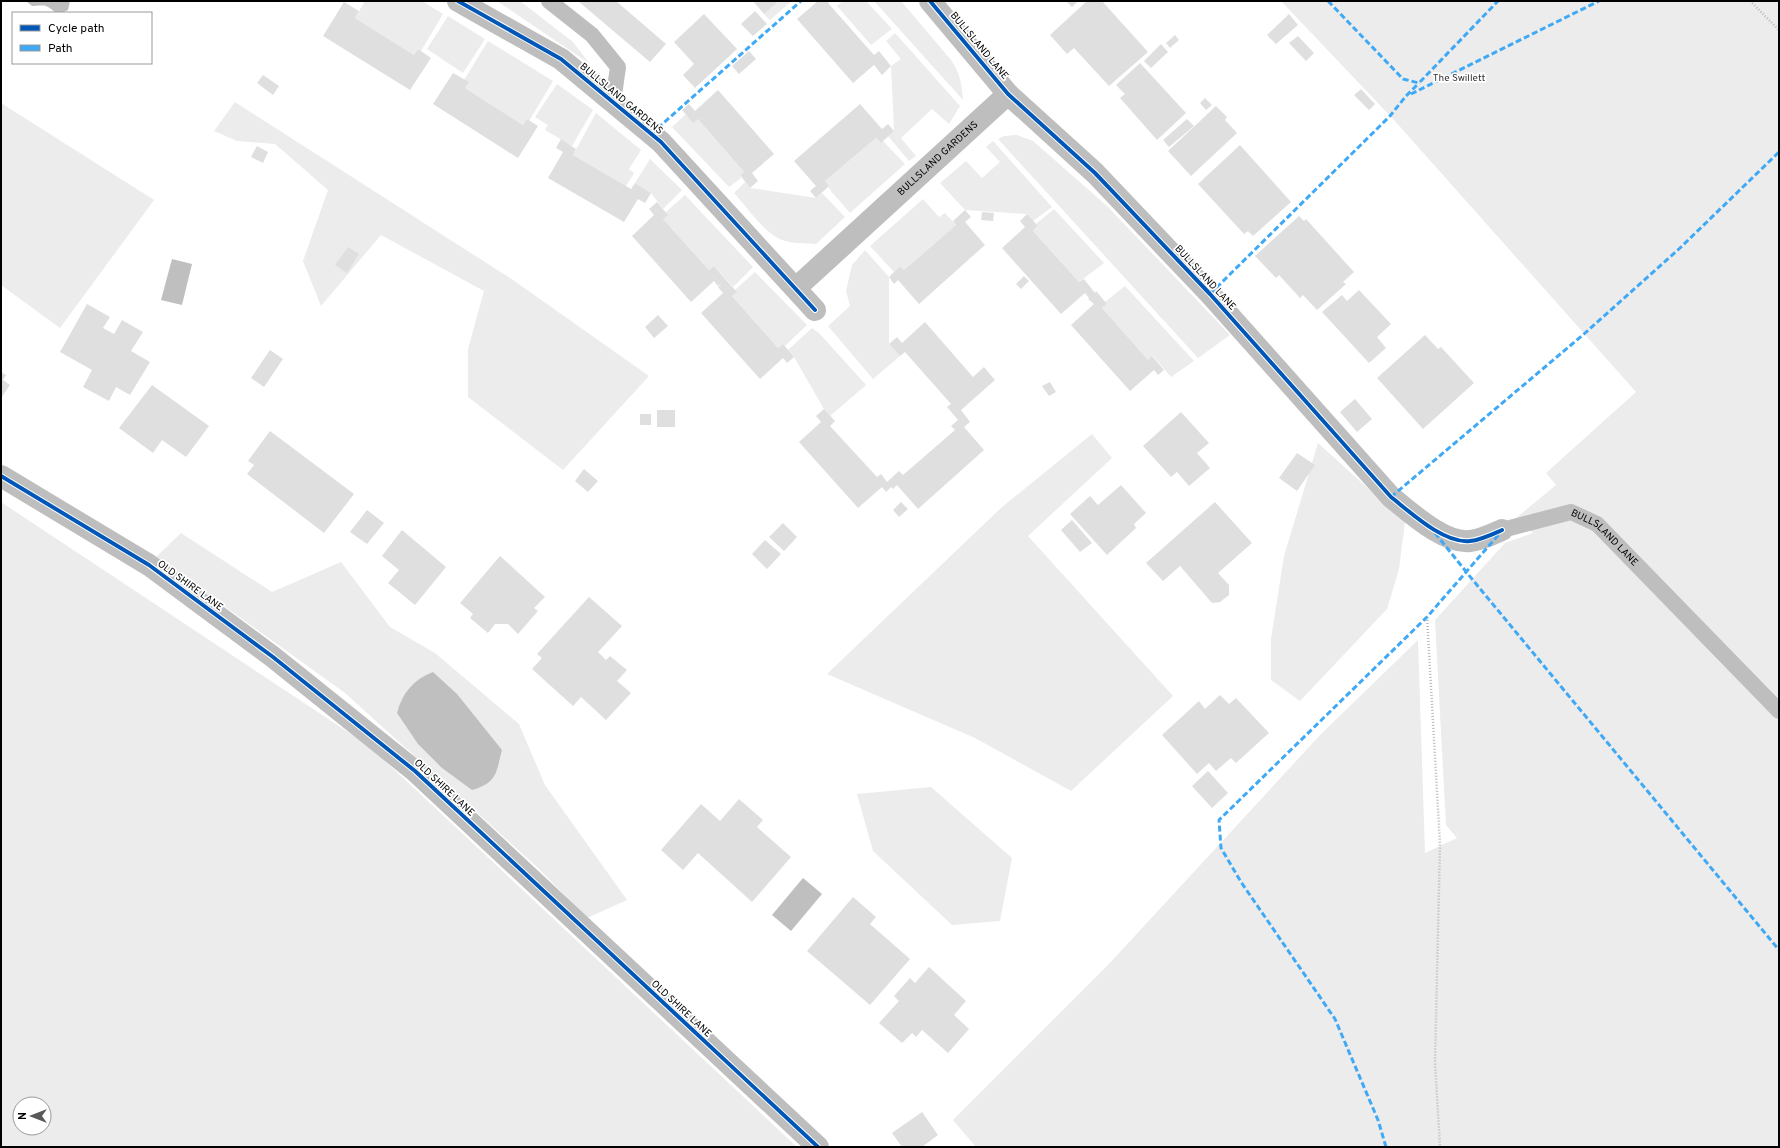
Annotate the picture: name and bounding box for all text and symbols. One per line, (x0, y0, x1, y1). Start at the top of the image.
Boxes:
street label: BULLSLAND LANE (947, 9, 1011, 83)
legend (12, 12, 152, 64)
text: Cycle path (48, 21, 105, 37)
text: Path (48, 41, 73, 57)
street label: BULLSLAND GARDENS (577, 60, 665, 138)
park label: The Swillett (1433, 72, 1486, 85)
street label: BULLSLAND GARDENS (895, 118, 981, 199)
street label: BULLSLAND LANE (1171, 243, 1239, 313)
street label: BULLSLAND LANE (1569, 506, 1641, 569)
street label: OLD SHIRE LANE (155, 558, 225, 614)
street label: OLD SHIRE LANE (411, 757, 477, 819)
street label: OLD SHIRE LANE (648, 978, 714, 1040)
north arrow (12, 1096, 52, 1136)
text: N (16, 1112, 30, 1120)

